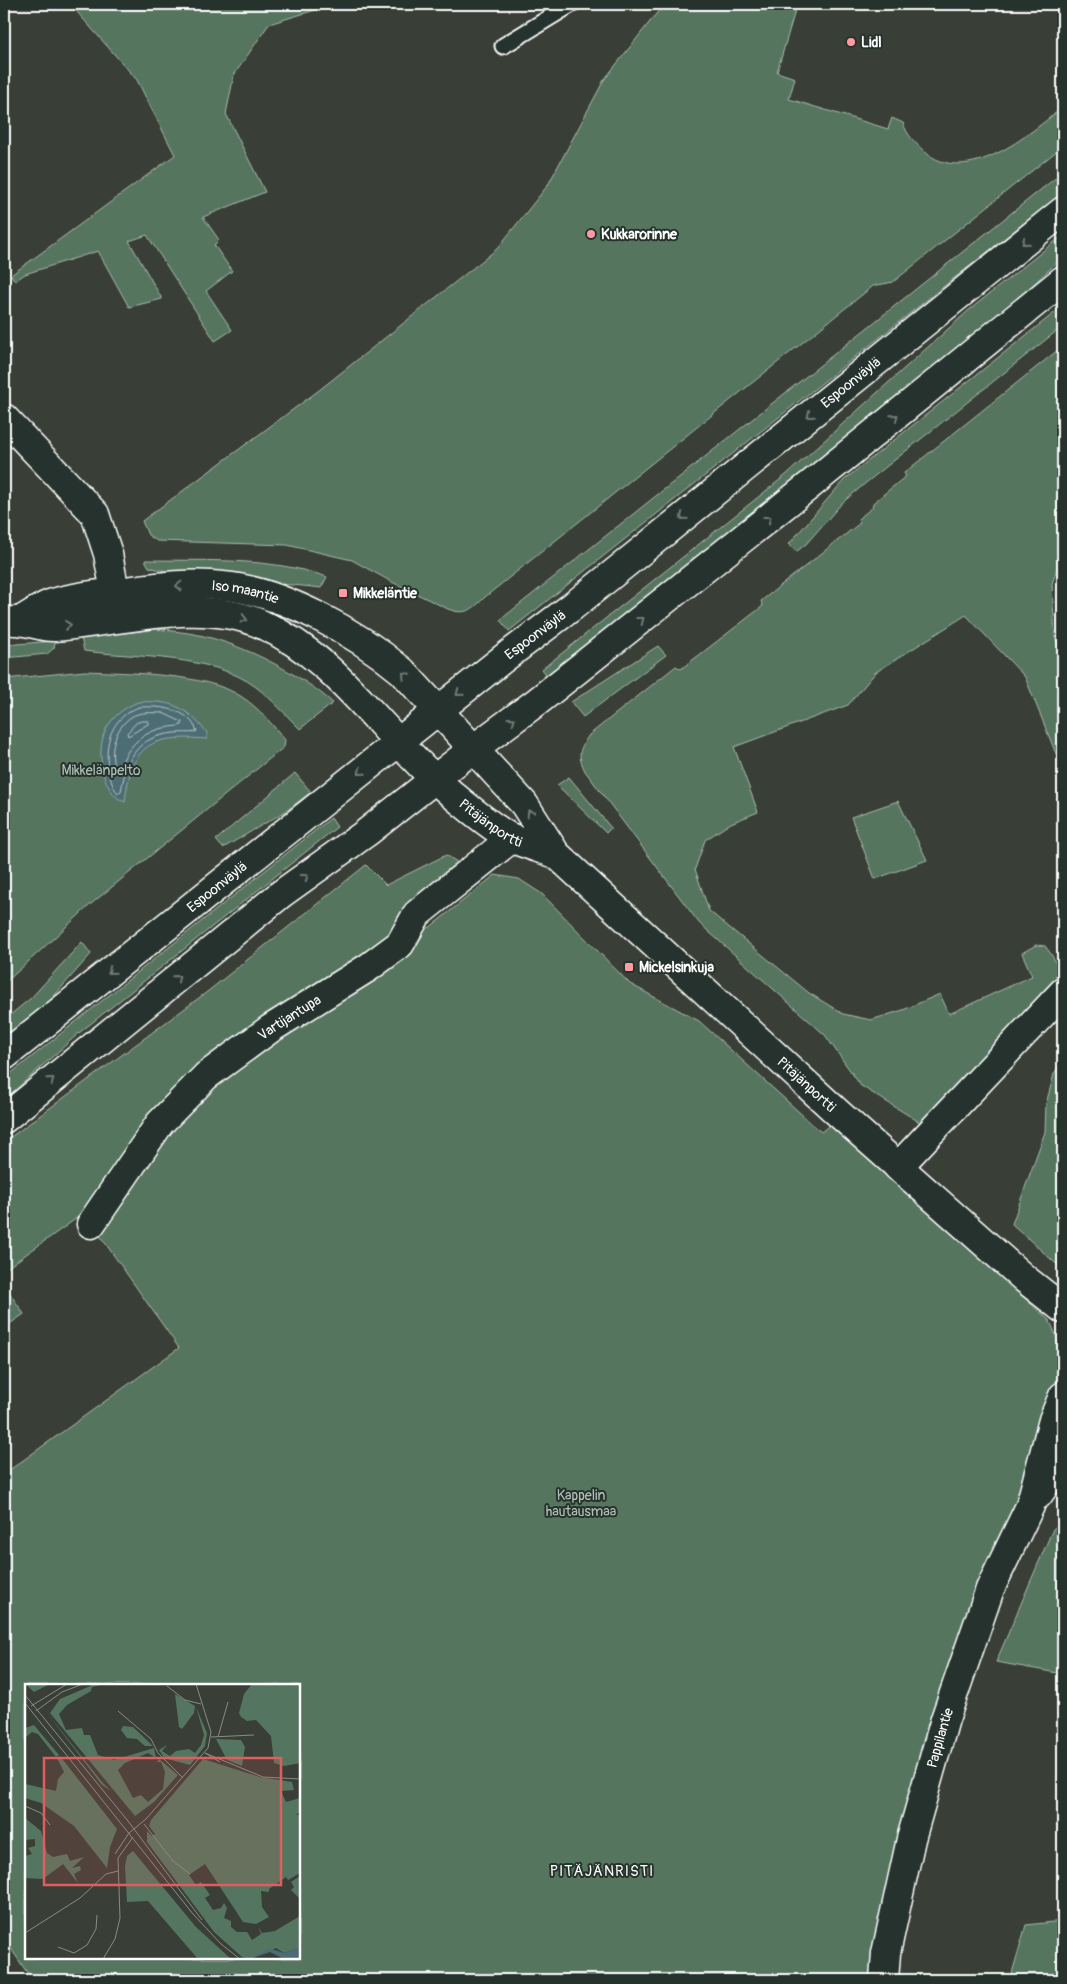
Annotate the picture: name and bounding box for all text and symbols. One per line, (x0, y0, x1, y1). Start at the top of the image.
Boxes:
place label: Lidl (861, 34, 882, 51)
marker: Lidl (845, 36, 857, 48)
place label: Kukkarorinne (601, 226, 678, 243)
marker: Kukkarorinne (585, 228, 597, 240)
one-way arrow (1022, 236, 1031, 244)
street label: Espoonväylä (817, 353, 884, 411)
one-way arrow (806, 409, 815, 418)
one-way arrow (889, 414, 898, 423)
one-way arrow (680, 512, 689, 521)
one-way arrow (762, 516, 771, 524)
street label: Iso maantie (211, 576, 281, 607)
one-way arrow (174, 581, 182, 591)
place label: Mikkeläntie (353, 585, 418, 602)
marker: Mikkeläntie (337, 587, 349, 599)
street label: Espoonväylä (501, 606, 569, 663)
one-way arrow (240, 613, 248, 624)
one-way arrow (635, 616, 644, 625)
one-way arrow (64, 620, 72, 631)
one-way arrow (402, 671, 411, 680)
one-way arrow (456, 688, 465, 697)
one-way arrow (507, 717, 516, 726)
park label: Mikkelänpelto (61, 762, 141, 779)
one-way arrow (358, 766, 367, 775)
street label: Pitäjänportti (456, 795, 525, 851)
one-way arrow (526, 809, 536, 818)
street label: Espoonväylä (183, 858, 250, 916)
one-way arrow (299, 874, 309, 883)
place label: Mickelsinkuja (639, 959, 714, 976)
marker: Mickelsinkuja (623, 961, 635, 973)
one-way arrow (108, 966, 117, 974)
one-way arrow (171, 976, 180, 984)
street label: Vartijantupa (254, 991, 324, 1044)
street label: Pitäjänportti (774, 1053, 840, 1116)
one-way arrow (45, 1078, 54, 1086)
park label: Kappelin hautausmaa (546, 1487, 616, 1520)
inset map (25, 1684, 300, 1959)
street label: Pappilantie (923, 1705, 957, 1770)
district label: PITÄJÄNRISTI (550, 1862, 654, 1881)

